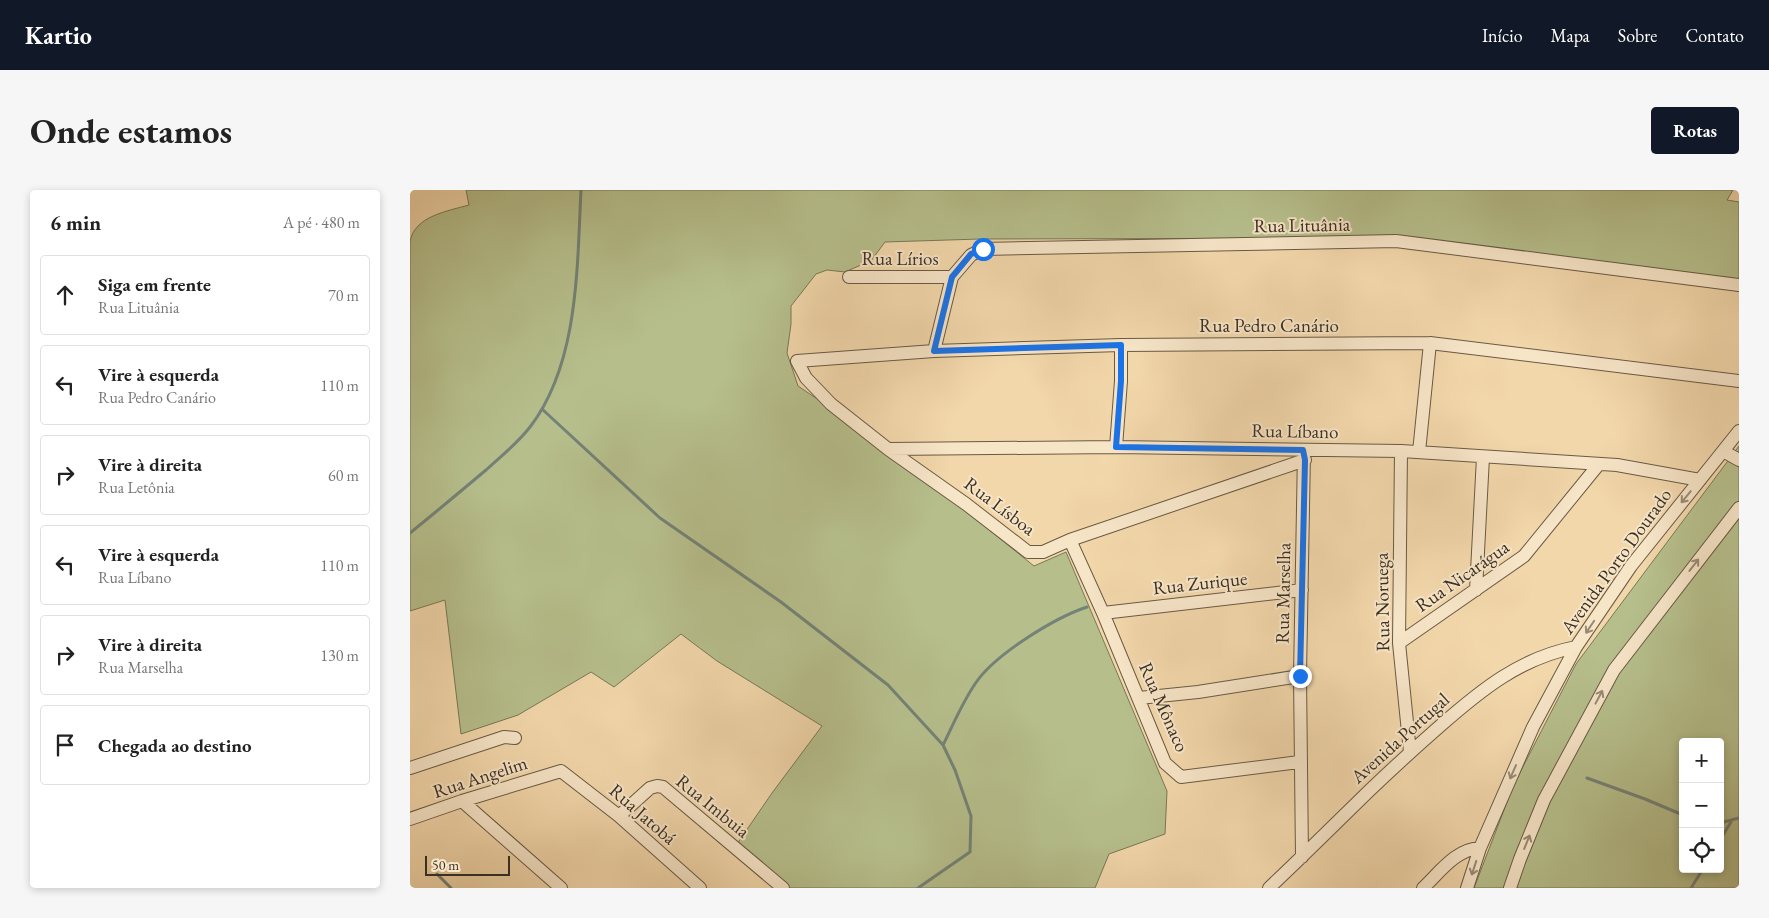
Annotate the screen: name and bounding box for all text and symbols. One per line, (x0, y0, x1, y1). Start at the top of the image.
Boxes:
text: Kartio (25, 20, 92, 51)
text: Início (1482, 24, 1523, 47)
text: Mapa (1551, 24, 1590, 47)
text: Sobre (1618, 24, 1657, 47)
text: Contato (1685, 24, 1744, 47)
button: Rotas (1651, 107, 1739, 154)
text: Onde estamos (30, 108, 232, 153)
text: 6 min (50, 209, 101, 236)
text: A pé · 480 m (283, 212, 360, 233)
street label: Rua Lituânia (1254, 212, 1351, 238)
route start (972, 238, 995, 261)
street label: Rua Lírios (861, 246, 939, 271)
text: Siga em frente (98, 272, 211, 297)
icon: ahead (51, 281, 79, 309)
text: 70 m (328, 285, 359, 306)
text: Rua Lituânia (98, 297, 179, 318)
street label: Rua Pedro Canário (1199, 313, 1339, 338)
text: Vire à esquerda (98, 362, 219, 387)
icon: left (51, 371, 79, 399)
text: 110 m (320, 375, 359, 396)
text: Rua Pedro Canário (98, 387, 216, 408)
street label: Rua Líbano (1251, 418, 1339, 444)
text: Vire à direita (98, 452, 202, 477)
icon: right (51, 461, 79, 489)
text: 60 m (328, 465, 359, 486)
street label: Rua Lísboa (959, 471, 1041, 541)
text: Rua Letônia (98, 477, 175, 498)
street label: Avenida Porto Dourado (1554, 483, 1677, 640)
one-way arrow (1681, 490, 1692, 503)
street label: Rua Nicarágua (1410, 534, 1514, 618)
text: Vire à esquerda (98, 542, 219, 567)
street label: Rua Marselha (1270, 542, 1296, 644)
icon: left (51, 551, 79, 579)
street label: Rua Noruega (1369, 552, 1395, 652)
text: 110 m (320, 555, 359, 576)
one-way arrow (1689, 559, 1700, 572)
street label: Rua Zurique (1152, 566, 1248, 600)
text: Rua Líbano (98, 567, 171, 588)
one-way arrow (1585, 620, 1595, 634)
text: Vire à direita (98, 632, 202, 657)
icon: right (51, 641, 79, 669)
text: 130 m (320, 645, 359, 666)
text: Rua Marselha (98, 657, 183, 678)
street label: Rua Mônaco (1133, 658, 1195, 756)
route end (1289, 665, 1312, 688)
street label: Avenida Portugal (1345, 687, 1455, 790)
one-way arrow (1595, 690, 1604, 705)
icon: arrive (51, 731, 79, 759)
text: Chegada ao destino (98, 733, 252, 758)
map controls (1679, 738, 1724, 873)
button: + (1679, 738, 1724, 783)
street label: Rua Angelim (430, 750, 531, 804)
one-way arrow (1508, 764, 1518, 779)
street label: Rua Imbuia (671, 769, 755, 844)
street label: Rua Jatobá (604, 778, 682, 850)
button: − (1679, 783, 1724, 828)
button: locate (1679, 828, 1724, 873)
one-way arrow (1523, 835, 1532, 850)
scale bar (425, 853, 510, 876)
text: 50 m (432, 856, 459, 874)
one-way arrow (1468, 860, 1478, 876)

